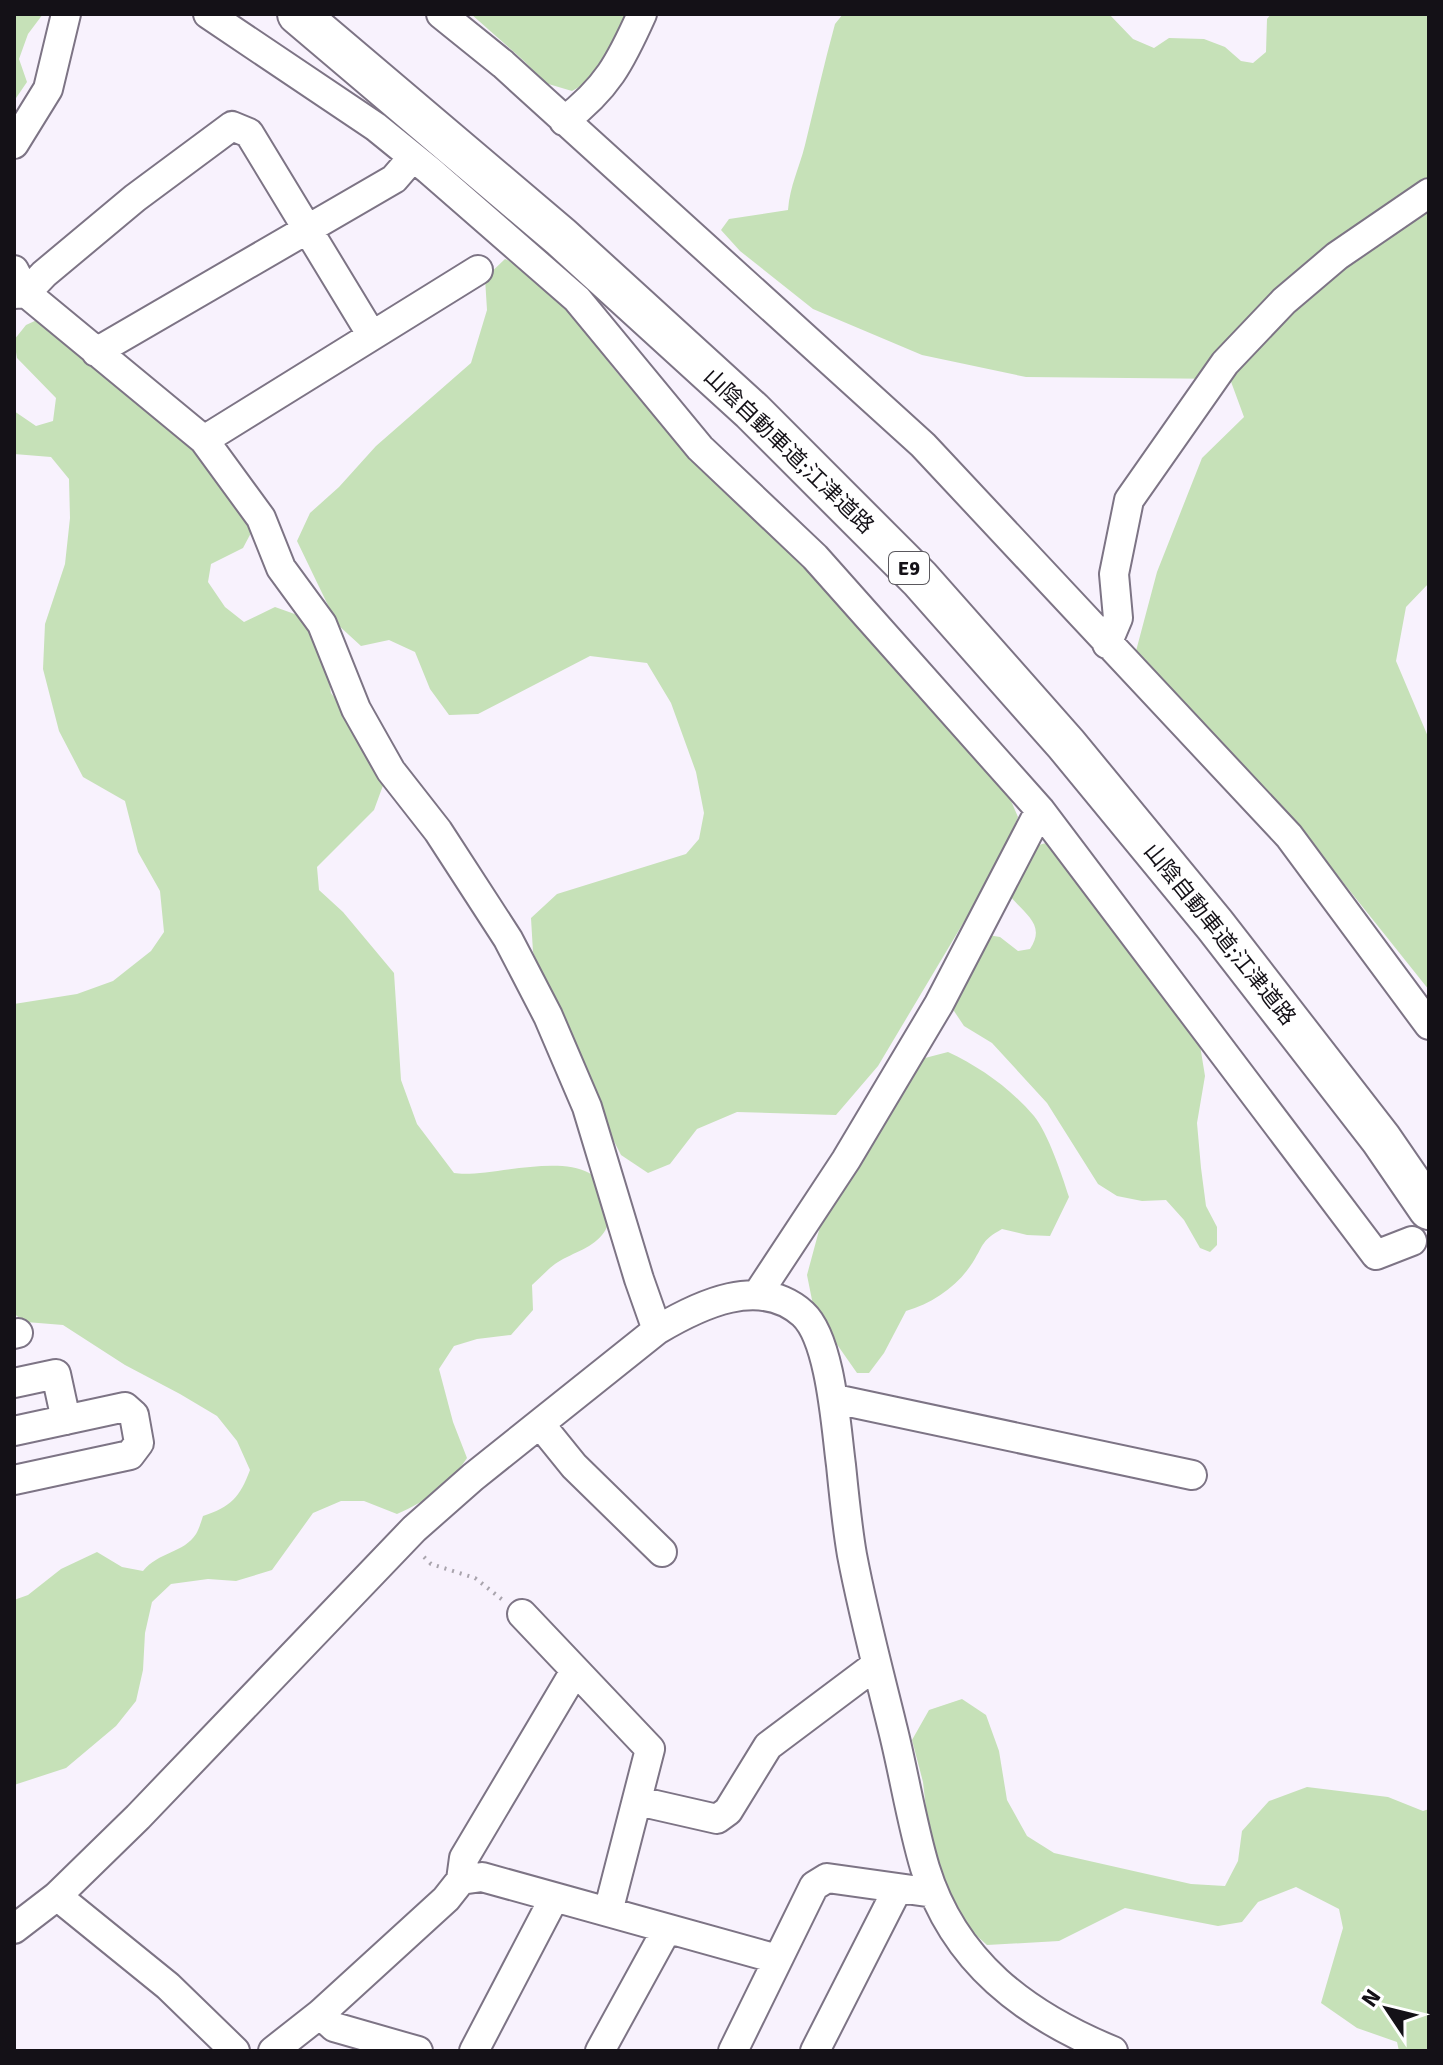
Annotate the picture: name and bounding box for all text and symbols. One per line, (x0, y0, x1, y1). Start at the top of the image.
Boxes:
street label: 山陰自動車道;江津道路 (698, 363, 880, 539)
road number: E9 (889, 552, 929, 584)
street label: 山陰自動車道;江津道路 (1138, 838, 1302, 1030)
north arrow (1347, 1969, 1427, 2049)
text: N (1356, 1984, 1386, 2012)

